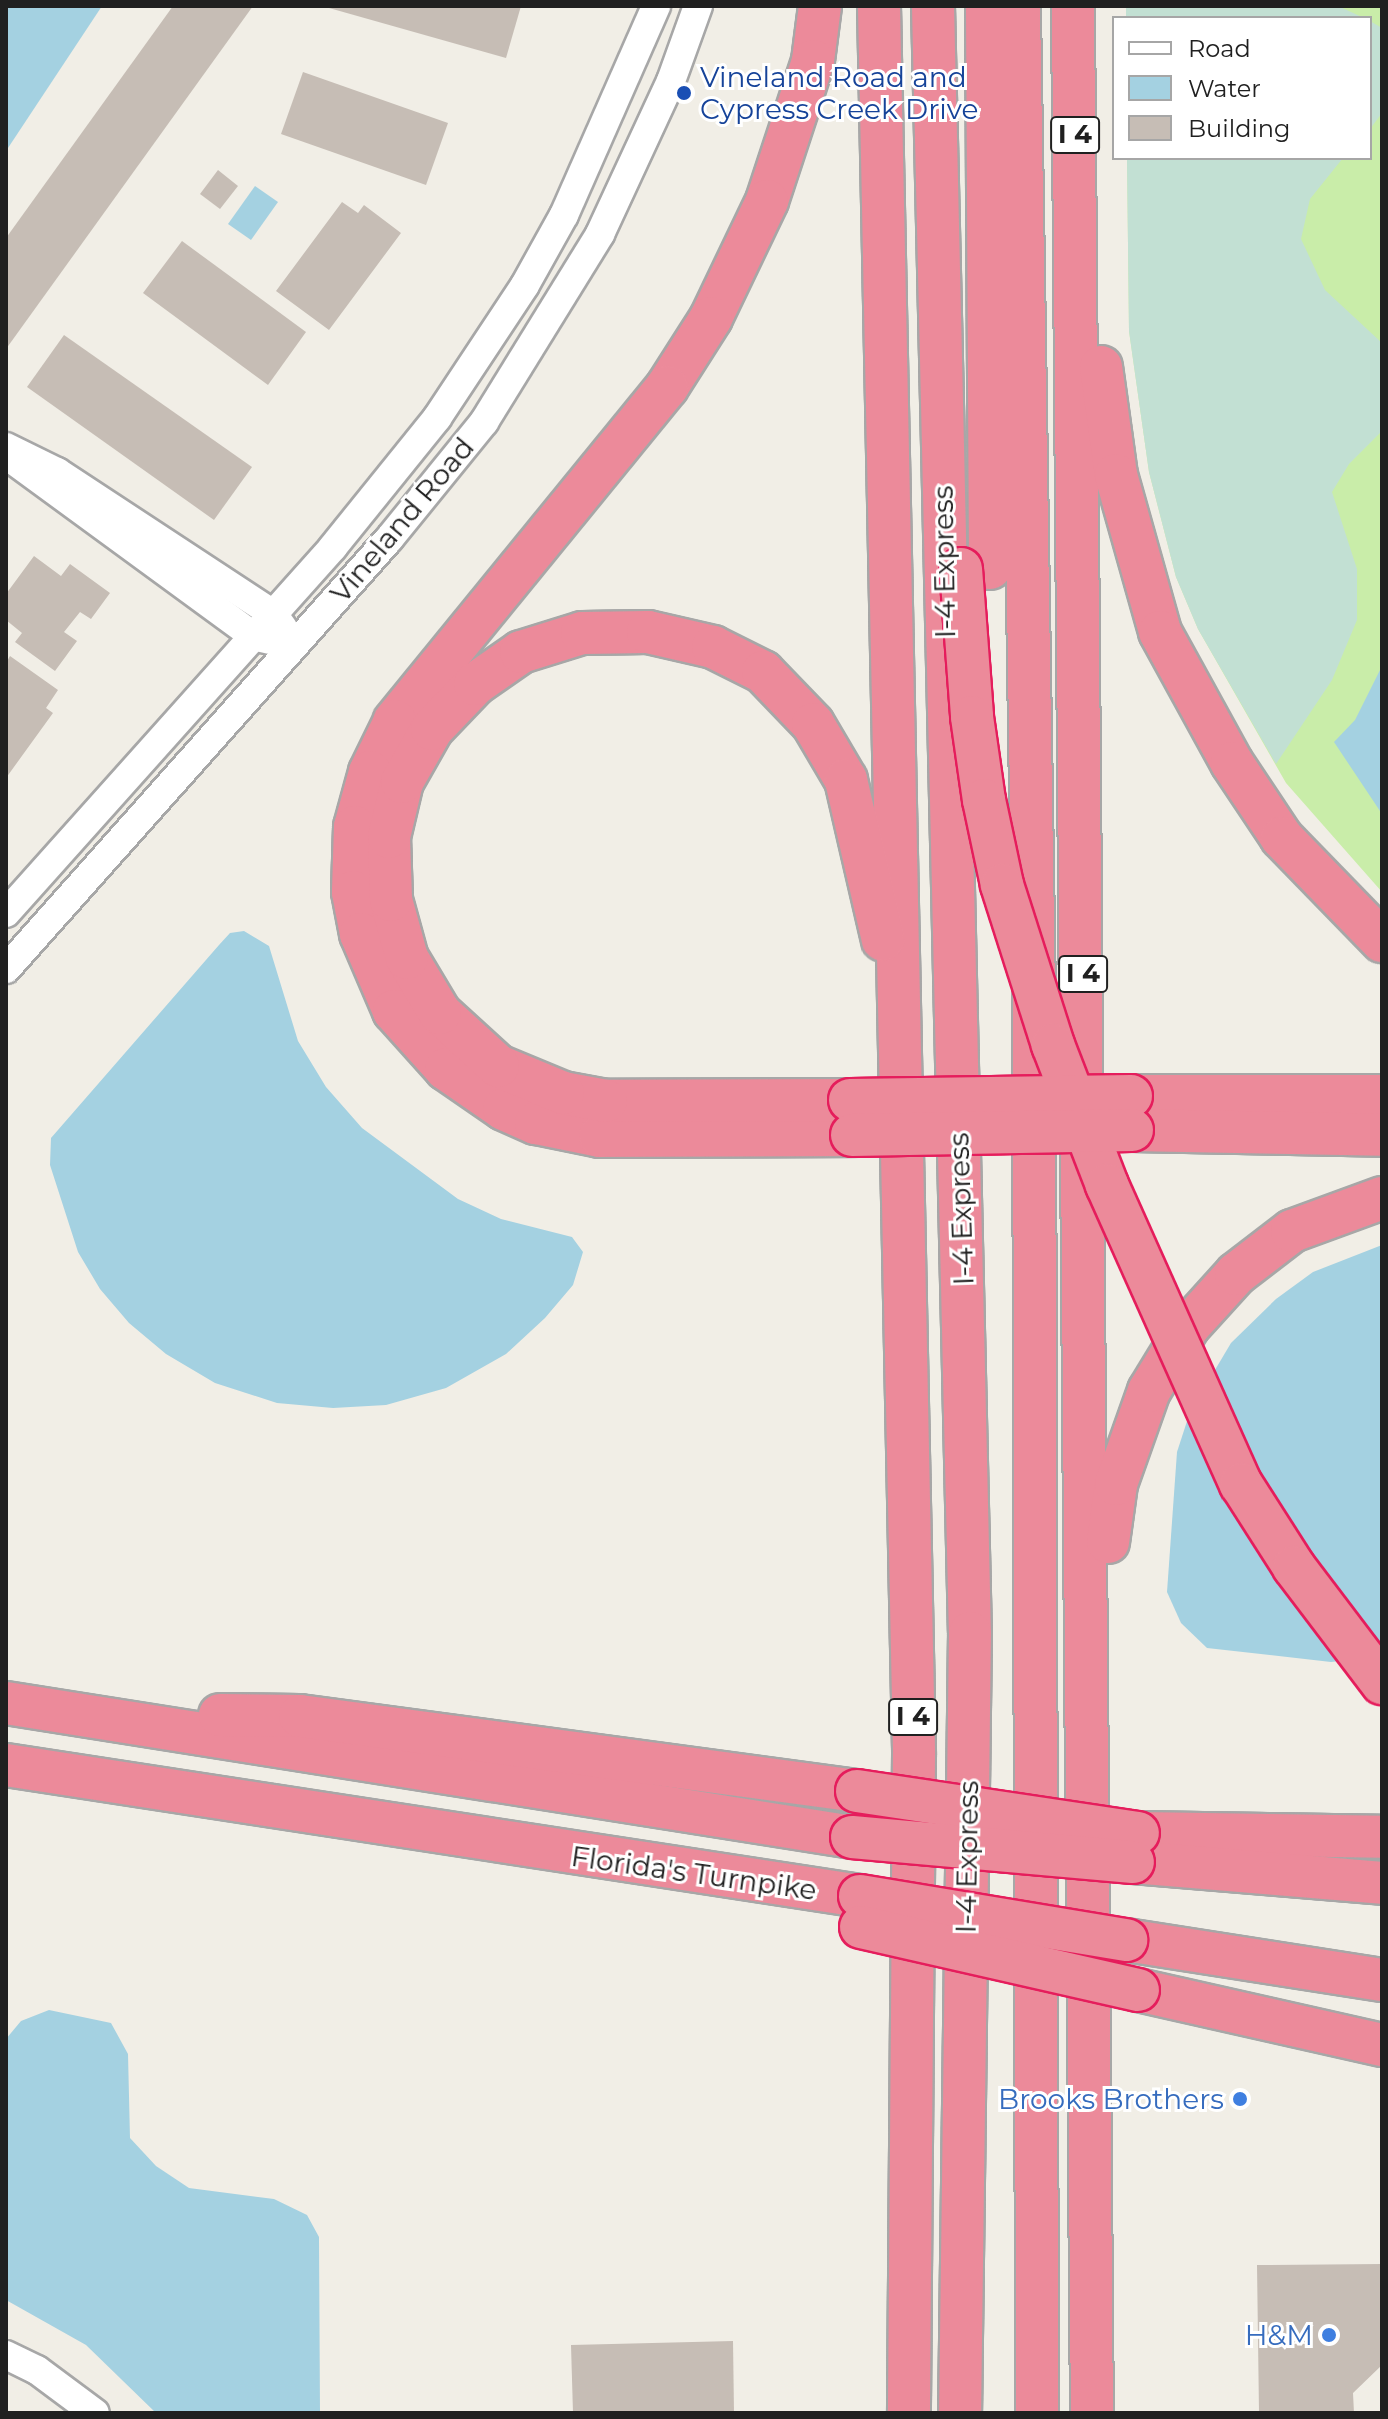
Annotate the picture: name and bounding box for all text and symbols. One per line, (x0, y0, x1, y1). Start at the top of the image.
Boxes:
legend (1112, 16, 1372, 160)
text: Road (1188, 34, 1251, 63)
place label: Vineland Road and Cypress Creek Drive (700, 60, 978, 126)
text: Water (1188, 74, 1261, 103)
marker: Vineland Road and Cypress Creek Drive (675, 84, 693, 102)
road number: I 4 (1049, 113, 1101, 157)
text: Building (1188, 114, 1291, 143)
street label: Vineland Road (323, 431, 481, 609)
street label: I-4 Express (926, 485, 962, 639)
road number: I 4 (1057, 952, 1109, 996)
street label: I-4 Express (942, 1132, 980, 1286)
road number: I 4 (887, 1695, 939, 1739)
street label: I-4 Express (949, 1780, 985, 1934)
street label: Florida's Turnpike (569, 1839, 819, 1907)
place label: Brooks Brothers (998, 2082, 1224, 2116)
marker: Brooks Brothers (1231, 2090, 1249, 2108)
place label: H&M (1245, 2318, 1313, 2352)
marker: H&M (1320, 2326, 1338, 2344)

